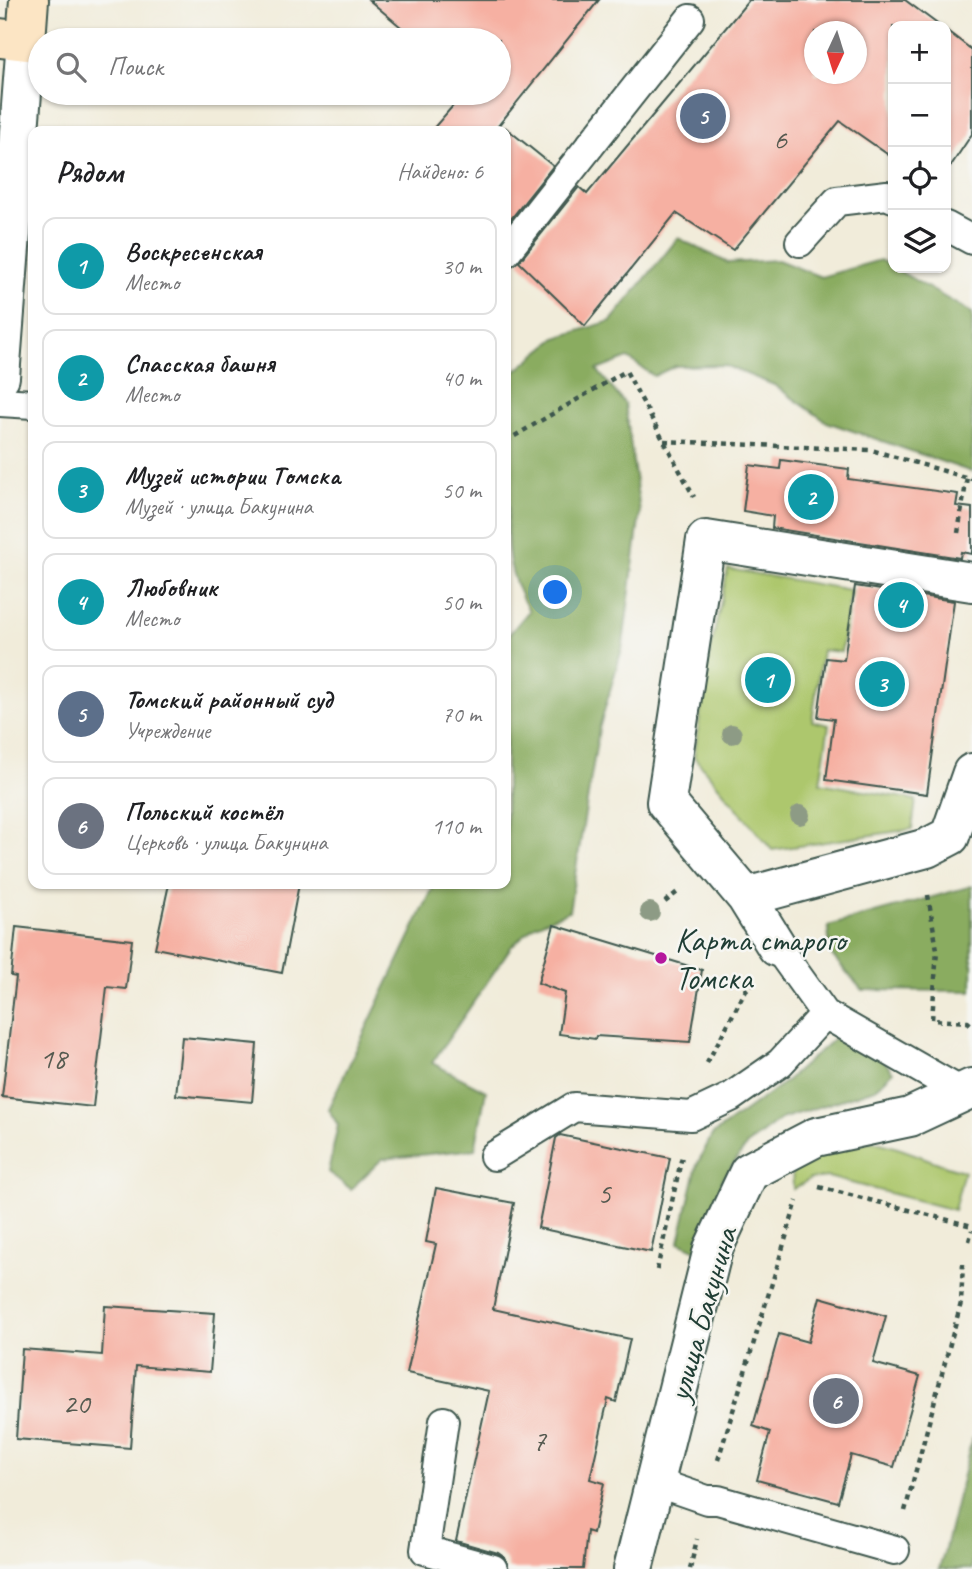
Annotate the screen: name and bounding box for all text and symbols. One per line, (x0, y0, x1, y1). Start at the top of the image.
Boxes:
north arrow (804, 21, 867, 84)
map controls (888, 21, 951, 273)
button: + (888, 21, 951, 84)
search box (28, 28, 511, 105)
icon: search (52, 48, 90, 86)
text: Поиск (108, 50, 163, 83)
button: − (888, 84, 951, 147)
pin: 5 (680, 90, 726, 142)
house number: 6 (773, 120, 788, 158)
button: locate (888, 147, 951, 210)
text: Рядом (56, 153, 123, 191)
text: Найдено: 6 (397, 157, 483, 186)
button: layers (888, 210, 951, 273)
text: Воскресенская (125, 235, 262, 268)
text: 1 (76, 252, 86, 281)
text: 30 m (442, 252, 481, 281)
text: Место (125, 268, 179, 297)
text: Спасская башня (125, 347, 275, 380)
text: 2 (76, 364, 86, 393)
text: 40 m (442, 364, 481, 393)
text: Место (125, 380, 179, 409)
text: Музей истории Томска (125, 459, 340, 492)
pin: 2 (788, 471, 834, 523)
text: 3 (76, 476, 86, 505)
text: 50 m (442, 476, 481, 505)
text: Музей · улица Бакунина (125, 492, 313, 521)
text: Любовник (125, 571, 217, 604)
your location (538, 575, 572, 609)
pin: 4 (878, 579, 924, 631)
text: 4 (76, 588, 86, 617)
text: 50 m (442, 588, 481, 617)
text: Место (125, 604, 179, 633)
pin: 1 (745, 654, 791, 706)
pin: 3 (859, 658, 905, 710)
text: Томский районный суд (125, 683, 332, 716)
text: 5 (76, 700, 86, 729)
text: 70 m (442, 700, 481, 729)
text: Учреждение (125, 716, 210, 745)
text: Польский костёл (125, 795, 282, 828)
text: 6 (76, 812, 86, 841)
text: 110 m (432, 812, 481, 841)
text: Церковь · улица Бакунина (125, 828, 327, 857)
place label: Карта старого Томска (675, 919, 849, 999)
marker: Карта старого Томска (653, 950, 669, 966)
house number: 18 (40, 1039, 69, 1077)
house number: 5 (597, 1174, 612, 1212)
street label: улица Бакунина (657, 1220, 748, 1408)
pin: 6 (813, 1375, 859, 1427)
house number: 20 (63, 1384, 92, 1422)
house number: 7 (532, 1421, 547, 1459)

